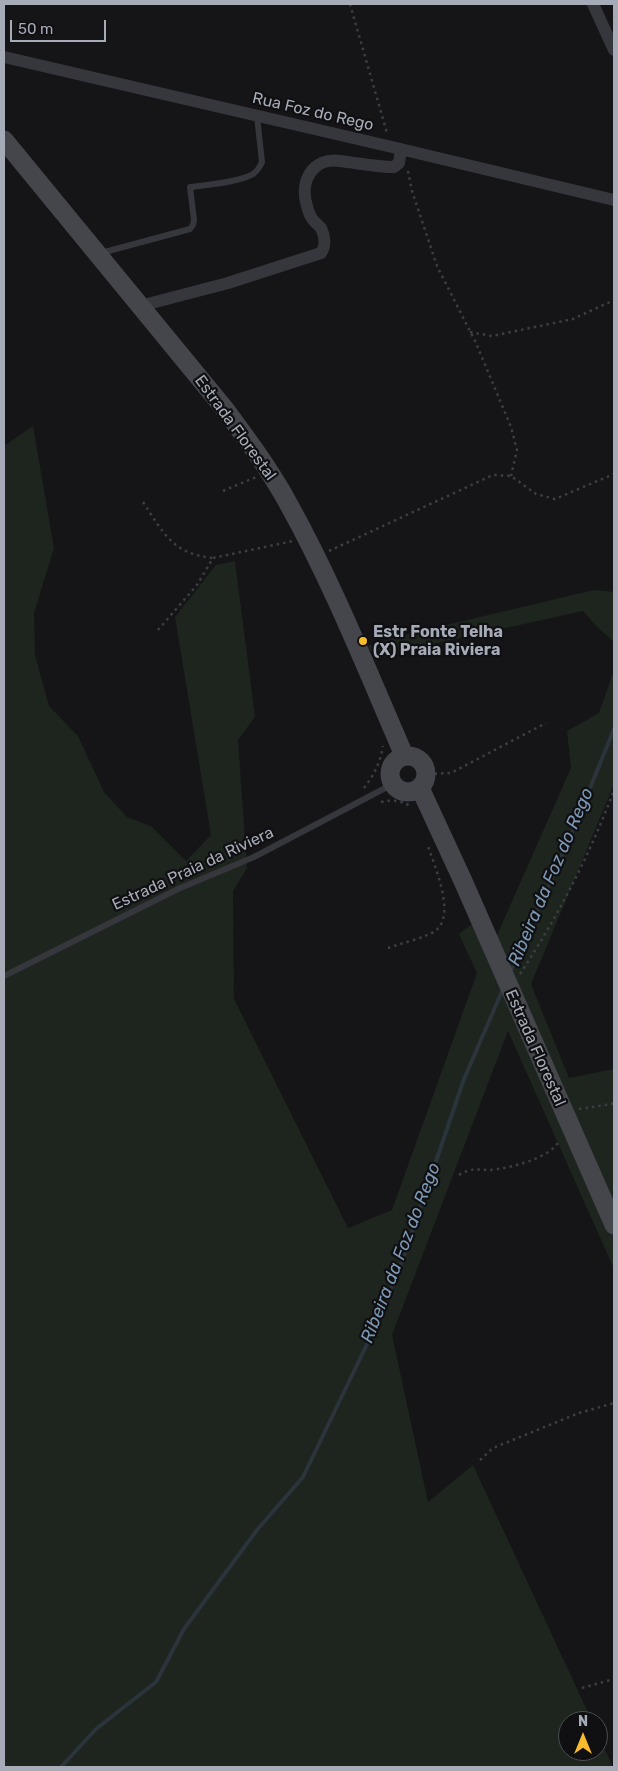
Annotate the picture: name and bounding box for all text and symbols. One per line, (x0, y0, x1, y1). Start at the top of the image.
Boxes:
scale bar (12, 10, 109, 42)
text: 50 m (18, 20, 53, 38)
street label: Rua Foz do Rego (250, 89, 376, 135)
street label: Estrada Florestal (190, 372, 280, 484)
place label: Estr Fonte Telha (X) Praia Riviera (373, 622, 503, 660)
marker: Estr Fonte Telha (X) Praia Riviera (357, 635, 369, 647)
water label: Ribeira da Foz do Rego (504, 785, 598, 969)
street label: Estrada Praia da Riviera (109, 823, 277, 915)
street label: Estrada Florestal (501, 987, 569, 1109)
water label: Ribeira da Foz do Rego (357, 1160, 445, 1346)
north arrow (558, 1711, 608, 1761)
text: N (578, 1713, 588, 1730)

